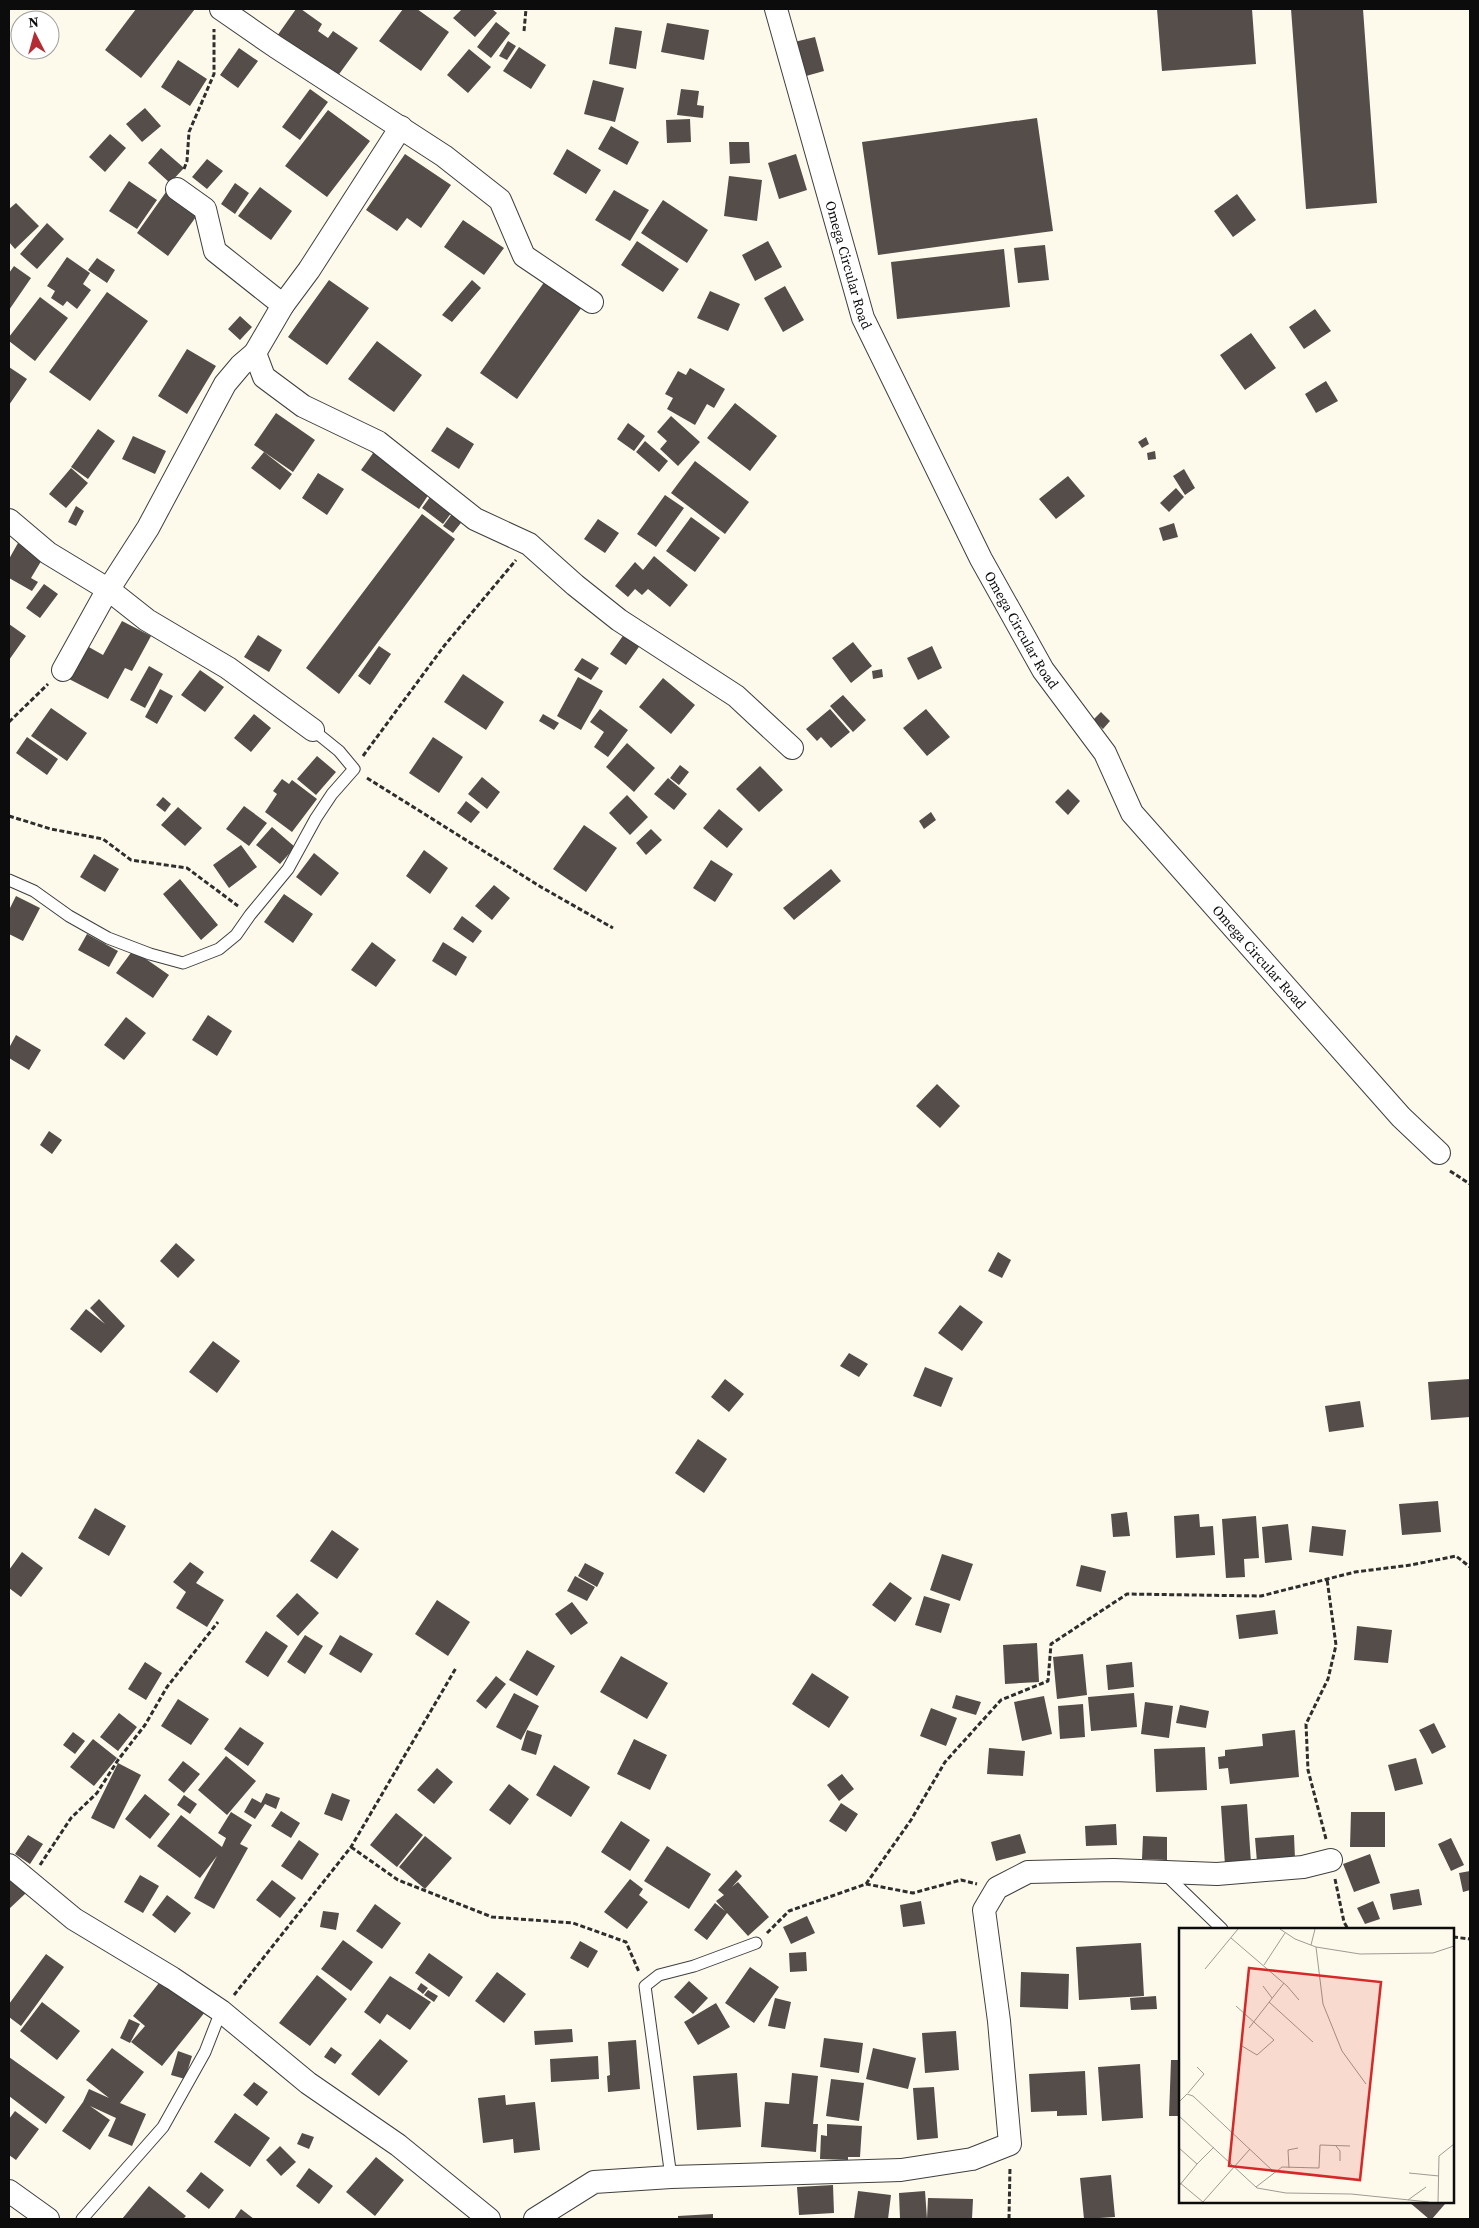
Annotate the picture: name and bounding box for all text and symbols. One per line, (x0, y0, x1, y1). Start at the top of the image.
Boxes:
north arrow (10, 10, 60, 60)
text: N (28, 12, 40, 33)
street label: Omega Circular Road (820, 198, 877, 333)
street label: Omega Circular Road (980, 567, 1064, 693)
street label: Omega Circular Road (1208, 900, 1311, 1013)
inset map (1179, 1928, 1454, 2203)

